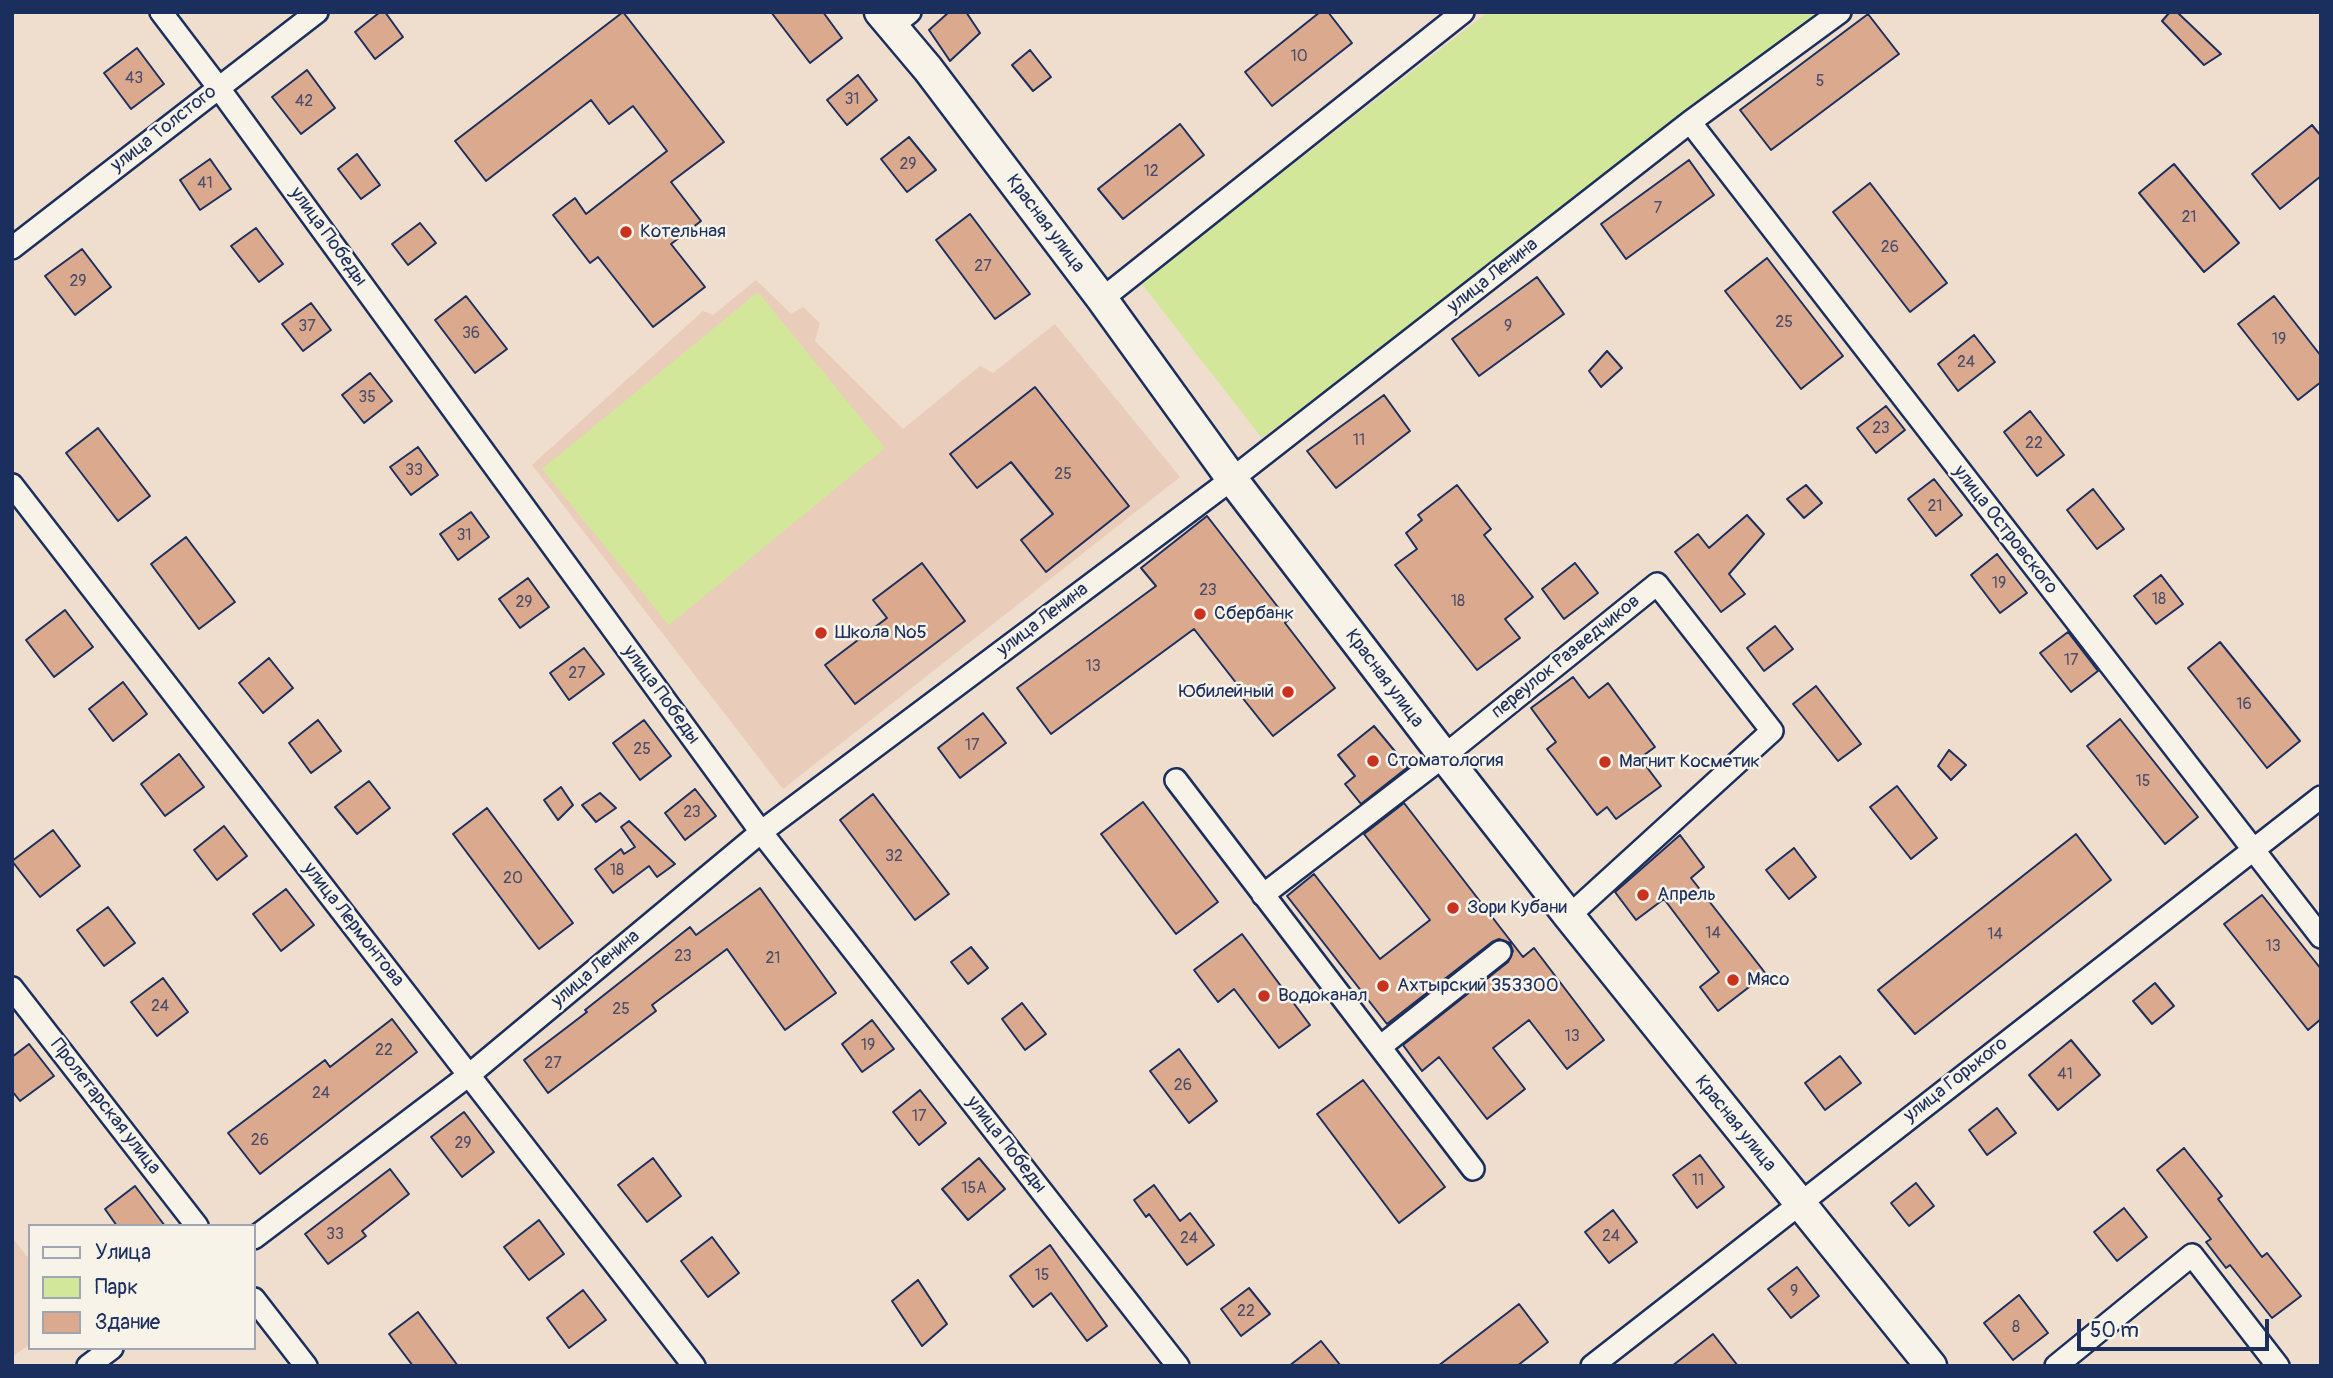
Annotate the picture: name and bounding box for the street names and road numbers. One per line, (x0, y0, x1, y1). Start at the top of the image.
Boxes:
street label: улица Толстого (107, 81, 221, 177)
street label: Красная улица (1001, 170, 1089, 278)
street label: улица Победы (284, 183, 372, 291)
street label: улица Ленина (1443, 234, 1543, 318)
street label: улица Островского (1948, 461, 2062, 599)
street label: улица Ленина (993, 578, 1093, 662)
street label: переулок Разведчиков (1487, 590, 1645, 724)
street label: Красная улица (1340, 625, 1428, 733)
street label: улица Победы (617, 641, 705, 749)
street label: улица Лермонтова (297, 858, 409, 992)
street label: улица Ленина (547, 925, 645, 1013)
street label: улица Горького (1900, 1032, 2012, 1128)
street label: Пролетарская улица (45, 1035, 165, 1179)
street label: Красная улица (1689, 1071, 1781, 1177)
street label: улица Победы (961, 1092, 1051, 1198)

